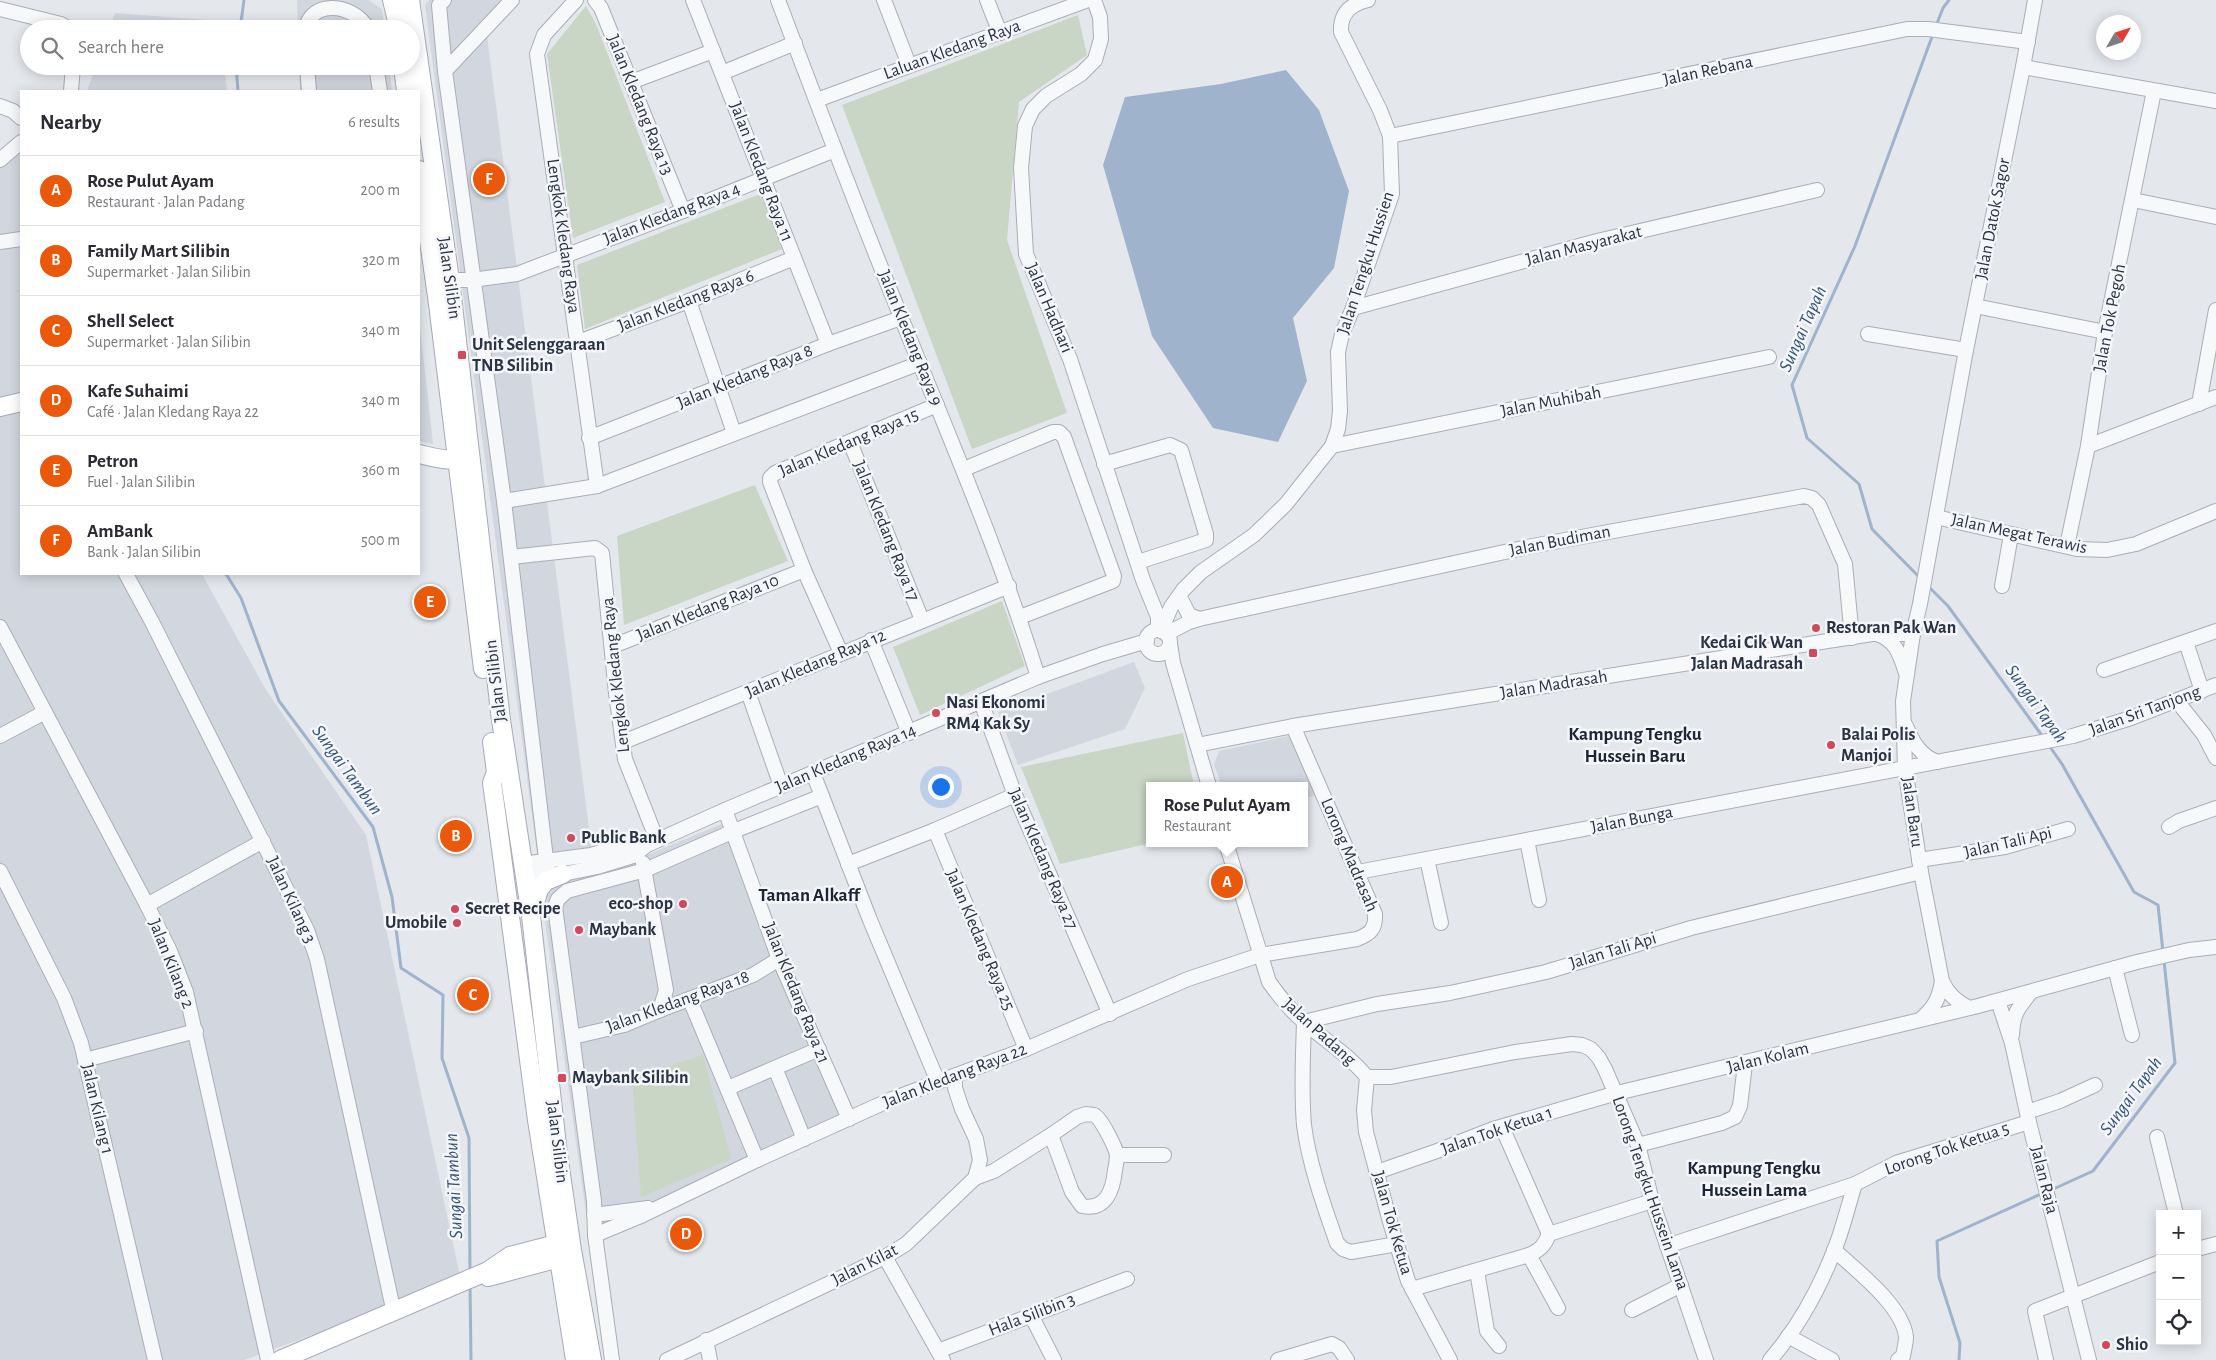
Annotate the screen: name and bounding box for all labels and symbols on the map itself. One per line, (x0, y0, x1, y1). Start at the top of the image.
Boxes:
north arrow (2096, 15, 2141, 60)
street label: Laluan Kledang Raya (881, 17, 1023, 83)
street label: Jalan Kledang Raya 13 (604, 32, 676, 178)
street label: Jalan Rebana (1662, 53, 1754, 89)
street label: Jalan Kledang Raya 11 (726, 100, 796, 244)
street label: Jalan Datok Sagor (1972, 156, 2014, 281)
street label: Lengkok Kledang Raya (543, 157, 583, 315)
pin: F (473, 160, 505, 198)
street label: Jalan Kledang Raya 4 (601, 180, 743, 248)
street label: Jalan Tengku Hussien (1334, 189, 1398, 337)
street label: Jalan Masyarakat (1524, 223, 1644, 269)
street label: Jalan Silibin (434, 236, 464, 320)
street label: Jalan Hadhari (1022, 260, 1076, 356)
street label: Jalan Tok Pegoh (2091, 262, 2129, 374)
street label: Jalan Kledang Raya 6 (615, 267, 757, 335)
street label: Jalan Kledang Raya 9 (875, 268, 945, 408)
water label: Sungai Tapah (1776, 283, 1830, 375)
place label: Unit Selenggaraan TNB Silibin (472, 336, 605, 375)
street label: Jalan Kledang Raya 8 (675, 342, 815, 412)
marker: Unit Selenggaraan TNB Silibin (456, 349, 468, 361)
street label: Jalan Muhibah (1499, 383, 1603, 421)
street label: Jalan Kledang Raya 15 (777, 405, 921, 481)
street label: Jalan Kledang Raya 17 (850, 458, 922, 604)
street label: Jalan Megat Terawis (1949, 511, 2089, 557)
street label: Jalan Budiman (1508, 522, 1612, 560)
street label: Jalan Kledang Raya 10 (634, 571, 782, 645)
pin: E (414, 583, 446, 621)
street label: Lengkok Kledang Raya (599, 596, 633, 754)
place label: Restoran Pak Wan (1826, 619, 1956, 637)
marker: Restoran Pak Wan (1810, 622, 1822, 634)
street label: Jalan Kledang Raya 12 (743, 626, 889, 702)
place label: Kedai Cik Wan Jalan Madrasah (1691, 634, 1803, 673)
street label: Jalan Silibin (482, 639, 510, 723)
marker: Kedai Cik Wan Jalan Madrasah (1807, 647, 1819, 659)
water label: Sungai Tapah (2001, 661, 2071, 747)
street label: Jalan Madrasah (1499, 668, 1609, 702)
street label: Jalan Sri Tanjong (2087, 683, 2203, 739)
place label: Nasi Ekonomi RM4 Kak Sy (946, 694, 1045, 733)
marker: Nasi Ekonomi RM4 Kak Sy (930, 707, 942, 719)
street label: Jalan Kledang Raya 14 (773, 721, 919, 797)
water label: Sungai Tambun (308, 722, 386, 818)
district label: Kampung Tengku Hussein Baru (1568, 725, 1702, 766)
place label: Balai Polis Manjoi (1841, 726, 1916, 765)
marker: Balai Polis Manjoi (1825, 739, 1837, 751)
your location (928, 774, 954, 800)
street label: Jalan Baru (1898, 776, 1926, 848)
street label: Jalan Kledang Raya 27 (1005, 786, 1081, 932)
street label: Lorong Madrasah (1317, 796, 1381, 914)
street label: Jalan Bunga (1589, 803, 1675, 837)
pin: B (440, 817, 472, 855)
street label: Jalan Tali Api (1962, 824, 2054, 862)
place label: Public Bank (581, 829, 666, 847)
marker: Public Bank (565, 832, 577, 844)
street label: Jalan Kilang 3 (263, 854, 319, 946)
pin: A (1211, 863, 1243, 901)
street label: Jalan Kledang Raya 25 (942, 867, 1018, 1013)
district label: Taman Alkaff (758, 886, 862, 905)
place label: eco-shop (608, 895, 673, 913)
marker: eco-shop (677, 898, 689, 910)
place label: Secret Recipe (465, 900, 560, 918)
marker: Secret Recipe (449, 903, 461, 915)
place label: Umobile (385, 914, 447, 932)
street label: Jalan Kilang 2 (145, 917, 197, 1011)
marker: Umobile (451, 917, 463, 929)
street label: Jalan Kledang Raya 21 (760, 920, 832, 1066)
place label: Maybank (589, 921, 656, 939)
marker: Maybank (573, 924, 585, 936)
street label: Jalan Tali Api (1567, 929, 1659, 973)
street label: Jalan Kledang Raya 18 (604, 968, 752, 1036)
pin: C (457, 976, 489, 1014)
street label: Jalan Padang (1279, 995, 1359, 1069)
street label: Jalan Kolam (1725, 1039, 1811, 1077)
street label: Jalan Kledang Raya 22 (881, 1040, 1029, 1112)
water label: Sungai Tapah (2096, 1053, 2166, 1139)
street label: Jalan Kilang 1 (78, 1062, 116, 1156)
place label: Maybank Silibin (572, 1069, 689, 1087)
marker: Maybank Silibin (556, 1072, 568, 1084)
street label: Lorong Tengku Hussein Lama (1608, 1094, 1692, 1292)
street label: Jalan Silibin (543, 1100, 571, 1184)
street label: Jalan Tok Ketua 1 (1439, 1104, 1555, 1158)
street label: Lorong Tok Ketua 5 (1882, 1119, 2012, 1179)
water label: Sungai Tambun (442, 1133, 466, 1239)
street label: Jalan Raja (2027, 1144, 2061, 1216)
district label: Kampung Tengku Hussein Lama (1687, 1159, 1821, 1200)
street label: Jalan Tok Ketua (1369, 1169, 1415, 1277)
pin: D (670, 1215, 702, 1253)
street label: Jalan Kilat (829, 1241, 901, 1289)
street label: Hala Silibin 3 (986, 1290, 1078, 1340)
place label: Shio (2116, 1336, 2148, 1354)
marker: Shio (2100, 1339, 2112, 1351)

